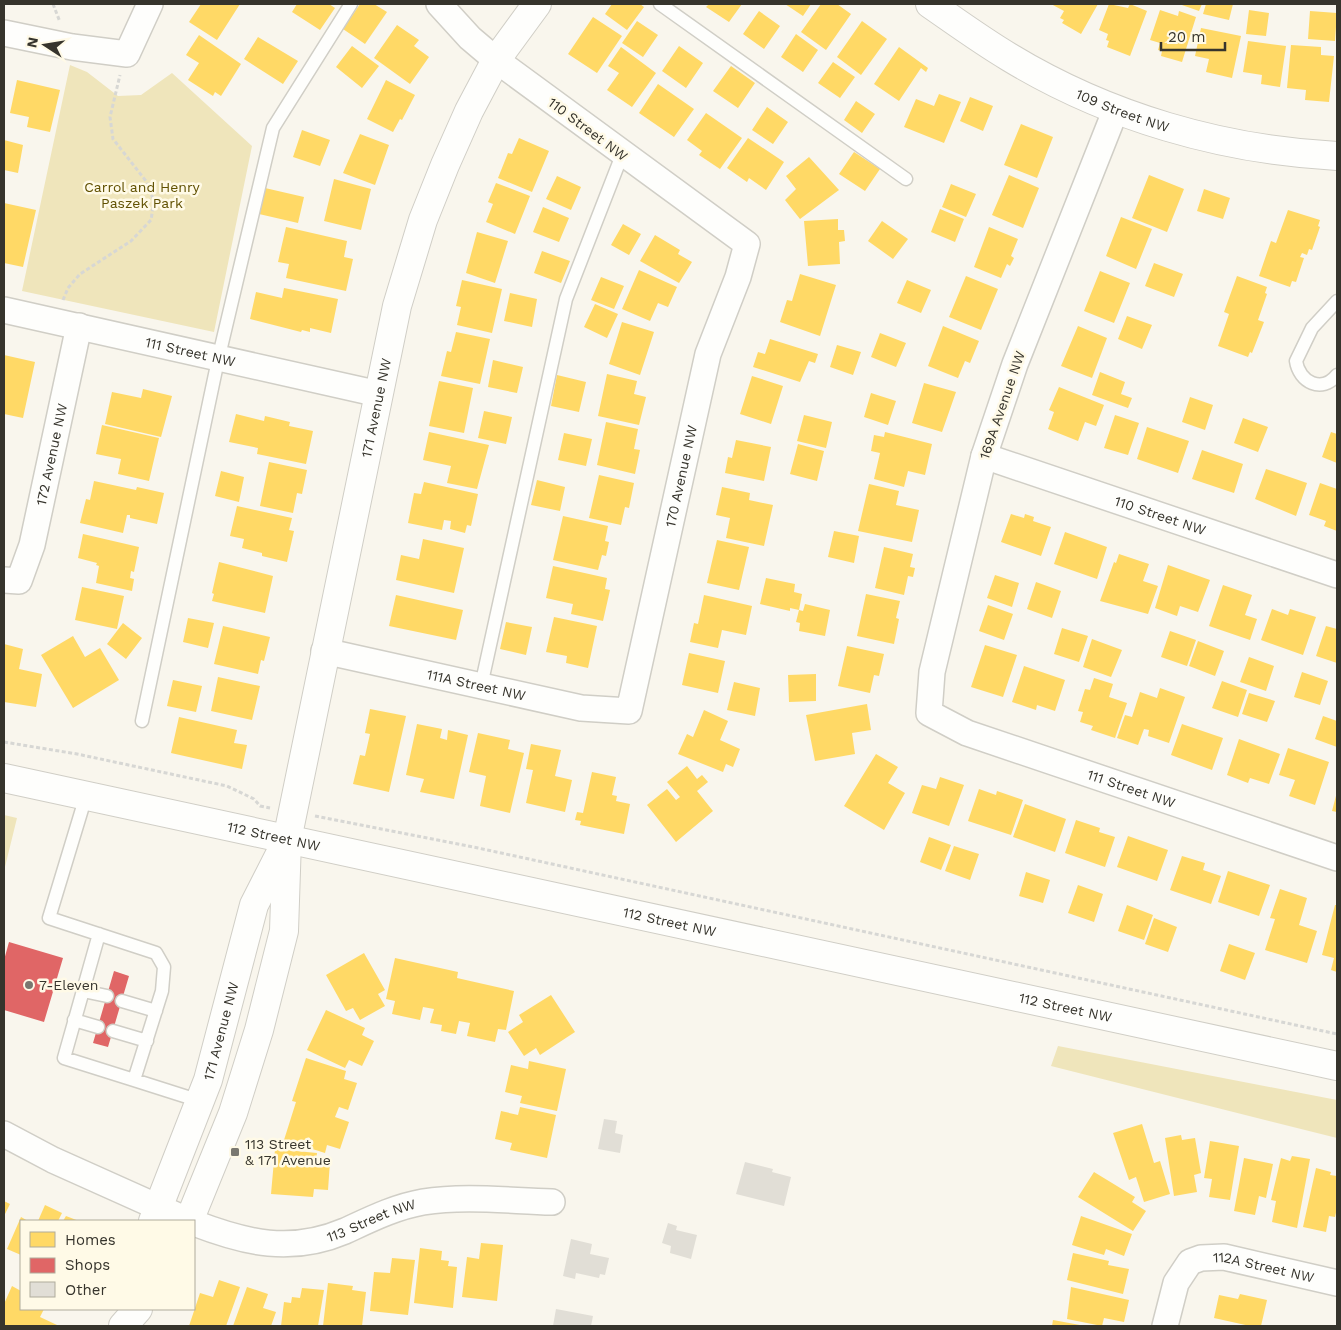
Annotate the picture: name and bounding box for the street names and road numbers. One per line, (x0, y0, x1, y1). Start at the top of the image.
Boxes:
street label: 109 Street NW (1073, 86, 1171, 135)
street label: 110 Street NW (545, 94, 631, 164)
street label: 111 Street NW (144, 334, 237, 370)
street label: 169A Avenue NW (976, 349, 1028, 461)
street label: 171 Avenue NW (358, 357, 394, 459)
street label: 172 Avenue NW (33, 402, 70, 507)
street label: 170 Avenue NW (662, 424, 700, 529)
street label: 110 Street NW (1113, 493, 1208, 538)
street label: 111A Street NW (425, 666, 527, 703)
street label: 111 Street NW (1085, 766, 1177, 811)
street label: 112 Street NW (226, 818, 322, 854)
street label: 112 Street NW (622, 904, 718, 940)
street label: 171 Avenue NW (200, 980, 241, 1082)
street label: 112 Street NW (1018, 990, 1113, 1025)
street label: 113 Street NW (325, 1196, 417, 1245)
street label: 112A Street NW (1213, 1249, 1316, 1285)

